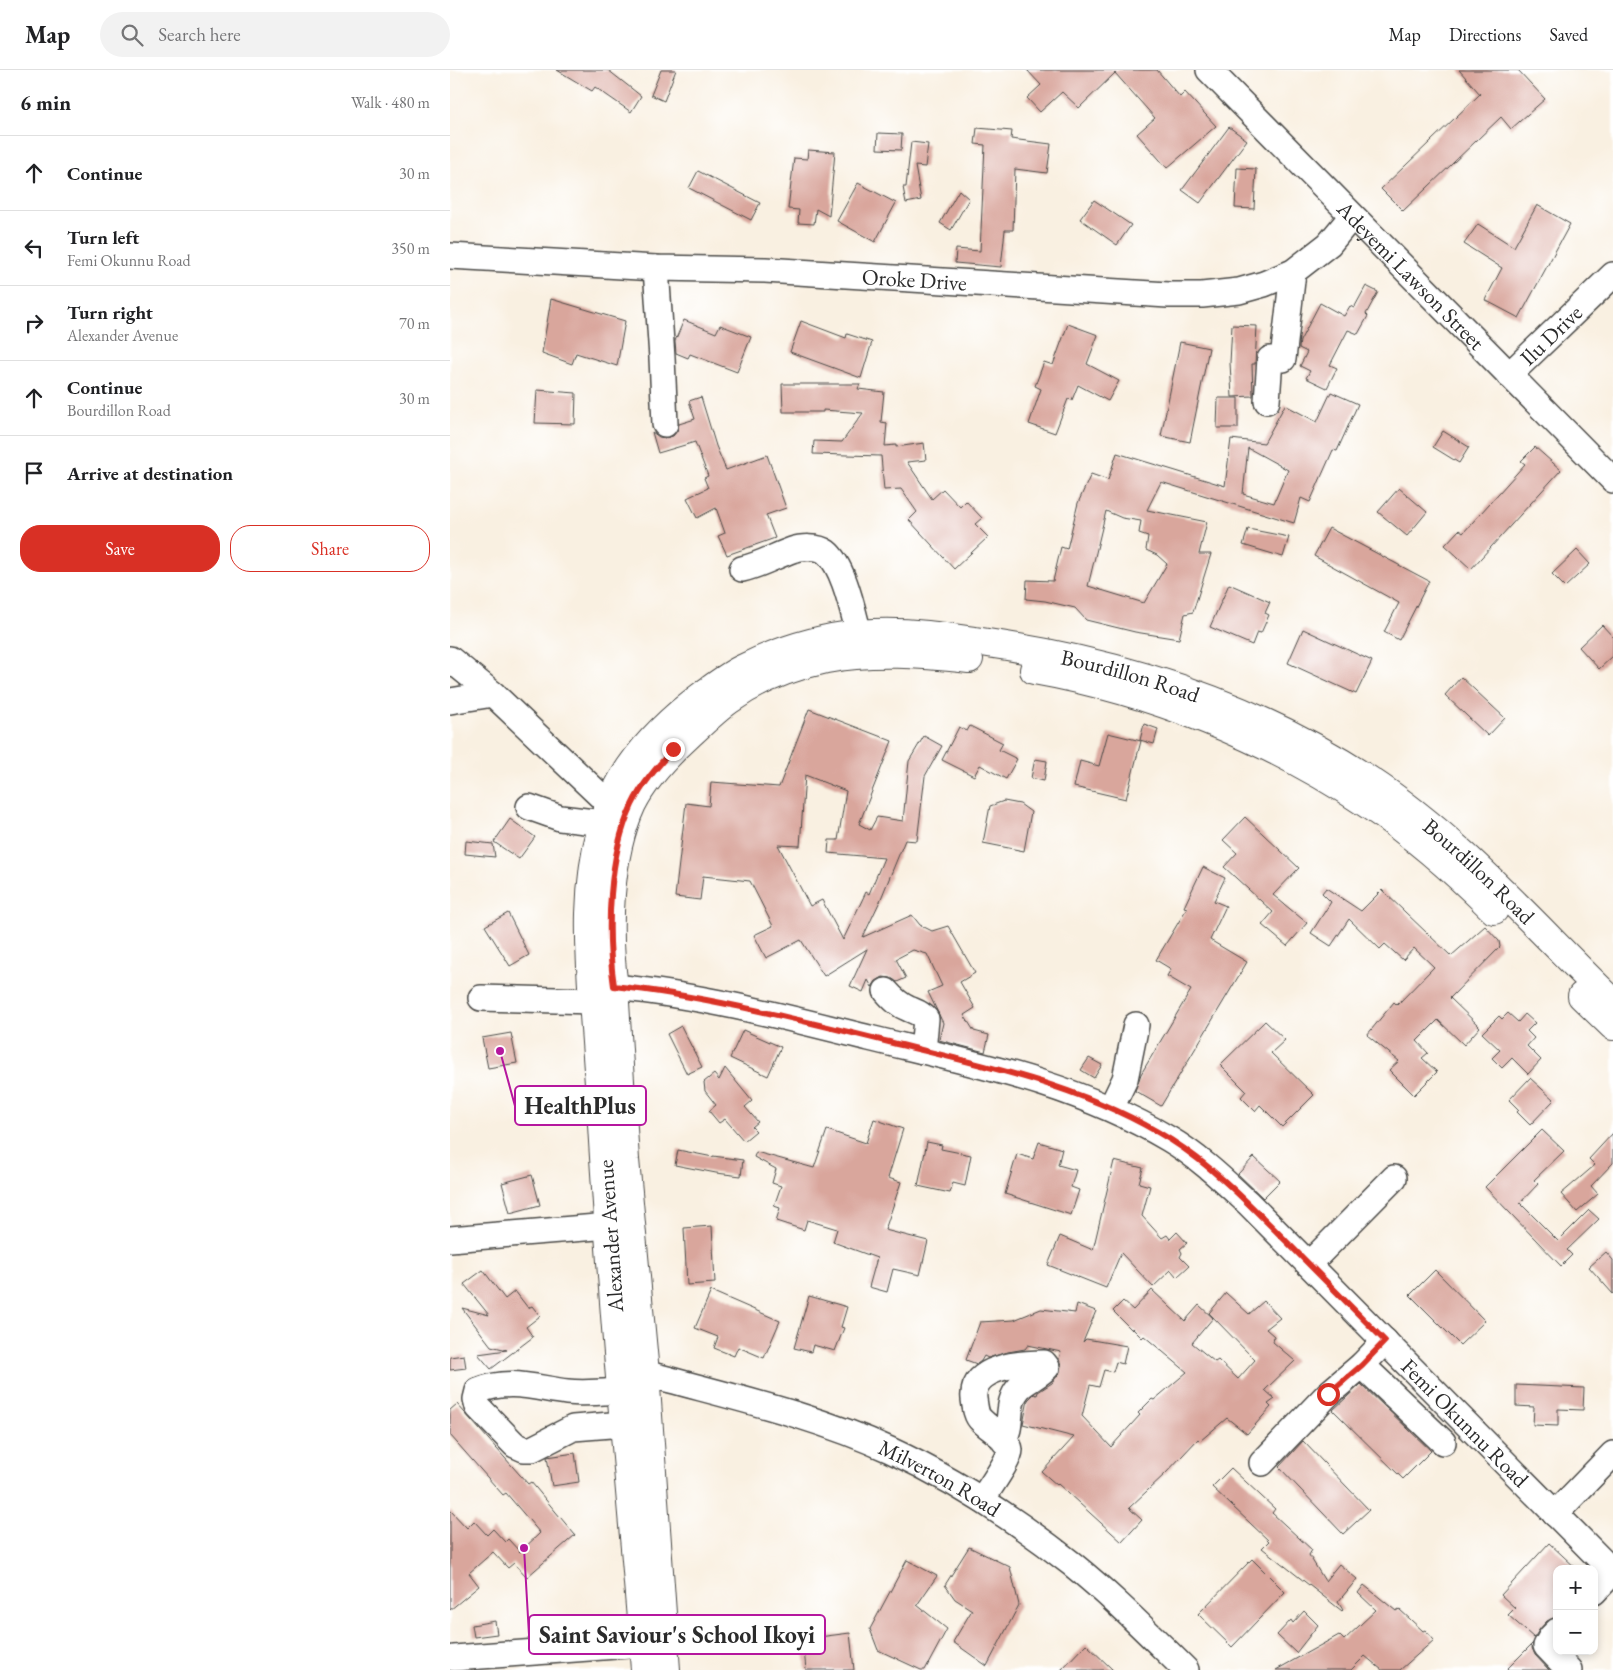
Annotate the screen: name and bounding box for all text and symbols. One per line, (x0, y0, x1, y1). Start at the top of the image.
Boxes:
search box (100, 12, 450, 57)
text: Map (25, 19, 70, 50)
icon: search (118, 21, 146, 49)
text: Search here (158, 22, 241, 47)
text: Map (1389, 23, 1421, 46)
text: Directions (1449, 23, 1521, 46)
text: Saved (1549, 23, 1588, 46)
text: 6 min (20, 89, 71, 116)
text: Walk · 480 m (351, 92, 430, 113)
icon: ahead (20, 159, 48, 187)
text: Continue (67, 161, 142, 186)
text: 30 m (399, 163, 430, 184)
street label: Adeyemi Lawson Street (1330, 194, 1491, 356)
text: Turn left (67, 225, 139, 250)
icon: left (20, 234, 48, 262)
text: 350 m (391, 238, 430, 259)
text: Femi Okunnu Road (67, 250, 191, 271)
street label: Oroke Drive (861, 262, 968, 298)
street label: Ilu Drive (1514, 298, 1589, 372)
text: Turn right (67, 300, 153, 325)
icon: right (20, 309, 48, 337)
text: 70 m (399, 313, 430, 334)
text: Alexander Avenue (67, 325, 178, 346)
text: Continue (67, 375, 142, 400)
icon: ahead (20, 384, 48, 412)
text: 30 m (399, 388, 430, 409)
text: Bourdillon Road (67, 400, 171, 421)
icon: arrive (20, 459, 48, 487)
text: Arrive at destination (67, 461, 233, 486)
button: Save (20, 525, 220, 572)
button: Share (230, 525, 430, 572)
street label: Bourdillon Road (1058, 642, 1204, 710)
route end (662, 738, 685, 761)
street label: Bourdillon Road (1417, 812, 1542, 931)
callout: HealthPlus (515, 1086, 646, 1125)
text: HealthPlus (524, 1090, 636, 1121)
street label: Alexander Avenue (591, 1158, 630, 1314)
street label: Femi Okunnu Road (1395, 1352, 1536, 1494)
route start (1317, 1383, 1340, 1406)
street label: Milverton Road (874, 1433, 1007, 1524)
map controls (1553, 1565, 1598, 1655)
button: + (1553, 1565, 1598, 1610)
button: − (1553, 1610, 1598, 1655)
callout: Saint Saviour's School Ikoyi (529, 1615, 825, 1654)
text: Saint Saviour's School Ikoyi (539, 1619, 815, 1651)

